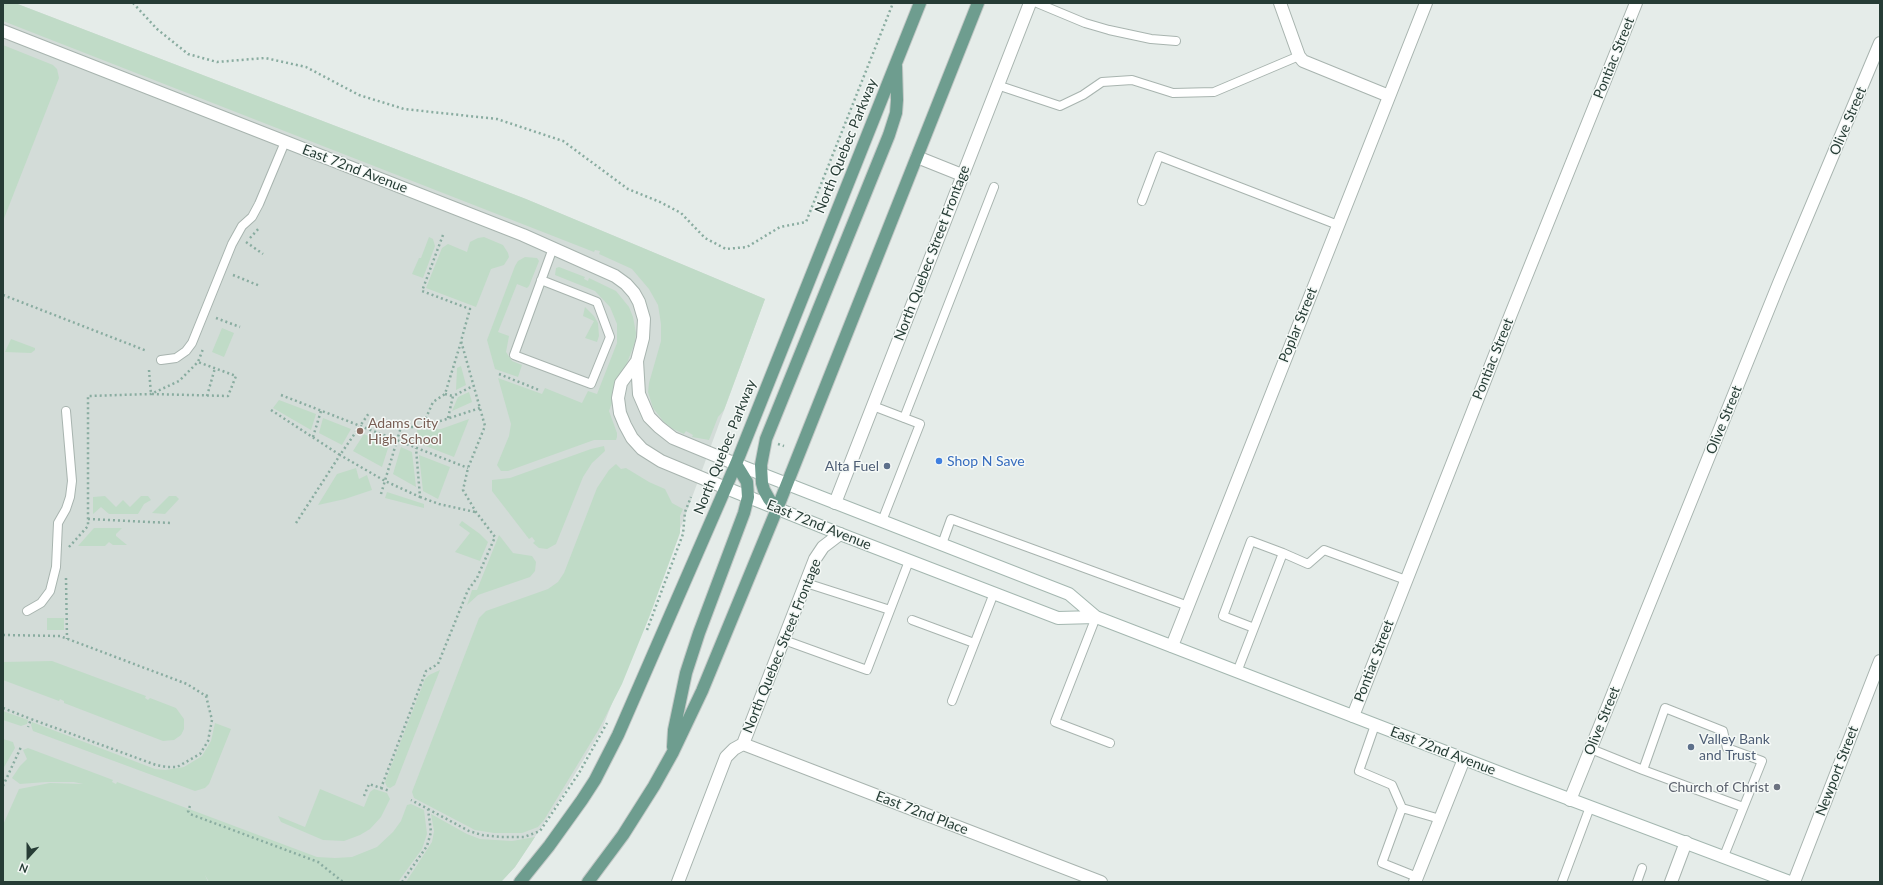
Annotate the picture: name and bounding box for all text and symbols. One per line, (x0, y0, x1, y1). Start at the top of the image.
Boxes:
street label: Pontiac Street (1590, 15, 1638, 101)
street label: North Quebec Parkway (811, 76, 881, 216)
street label: Olive Street (1826, 84, 1870, 158)
street label: East 72nd Avenue (300, 141, 410, 197)
street label: North Quebec Street Frontage (891, 163, 973, 343)
street label: Poplar Street (1275, 285, 1321, 365)
street label: Pontiac Street (1469, 316, 1517, 402)
street label: North Quebec Parkway (690, 377, 760, 517)
street label: Olive Street (1703, 383, 1745, 457)
place label: Adams City High School (368, 415, 442, 448)
marker: Adams City High School (355, 426, 365, 436)
place label: Shop N Save (947, 453, 1025, 469)
marker: Shop N Save (934, 456, 944, 466)
place label: Alta Fuel (825, 458, 879, 474)
marker: Alta Fuel (882, 461, 892, 471)
street label: East 72nd Avenue (764, 496, 874, 554)
street label: North Quebec Street Frontage (739, 556, 825, 736)
street label: Pontiac Street (1351, 618, 1397, 704)
street label: Olive Street (1581, 684, 1623, 758)
street label: East 72nd Avenue (1388, 723, 1498, 779)
street label: Newport Street (1812, 724, 1862, 818)
place label: Valley Bank and Trust (1699, 731, 1770, 764)
marker: Valley Bank and Trust (1686, 742, 1696, 752)
place label: Church of Christ (1668, 779, 1769, 795)
marker: Church of Christ (1772, 782, 1782, 792)
street label: East 72nd Place (873, 788, 971, 838)
north arrow (8, 837, 48, 877)
text: N (17, 861, 30, 876)

